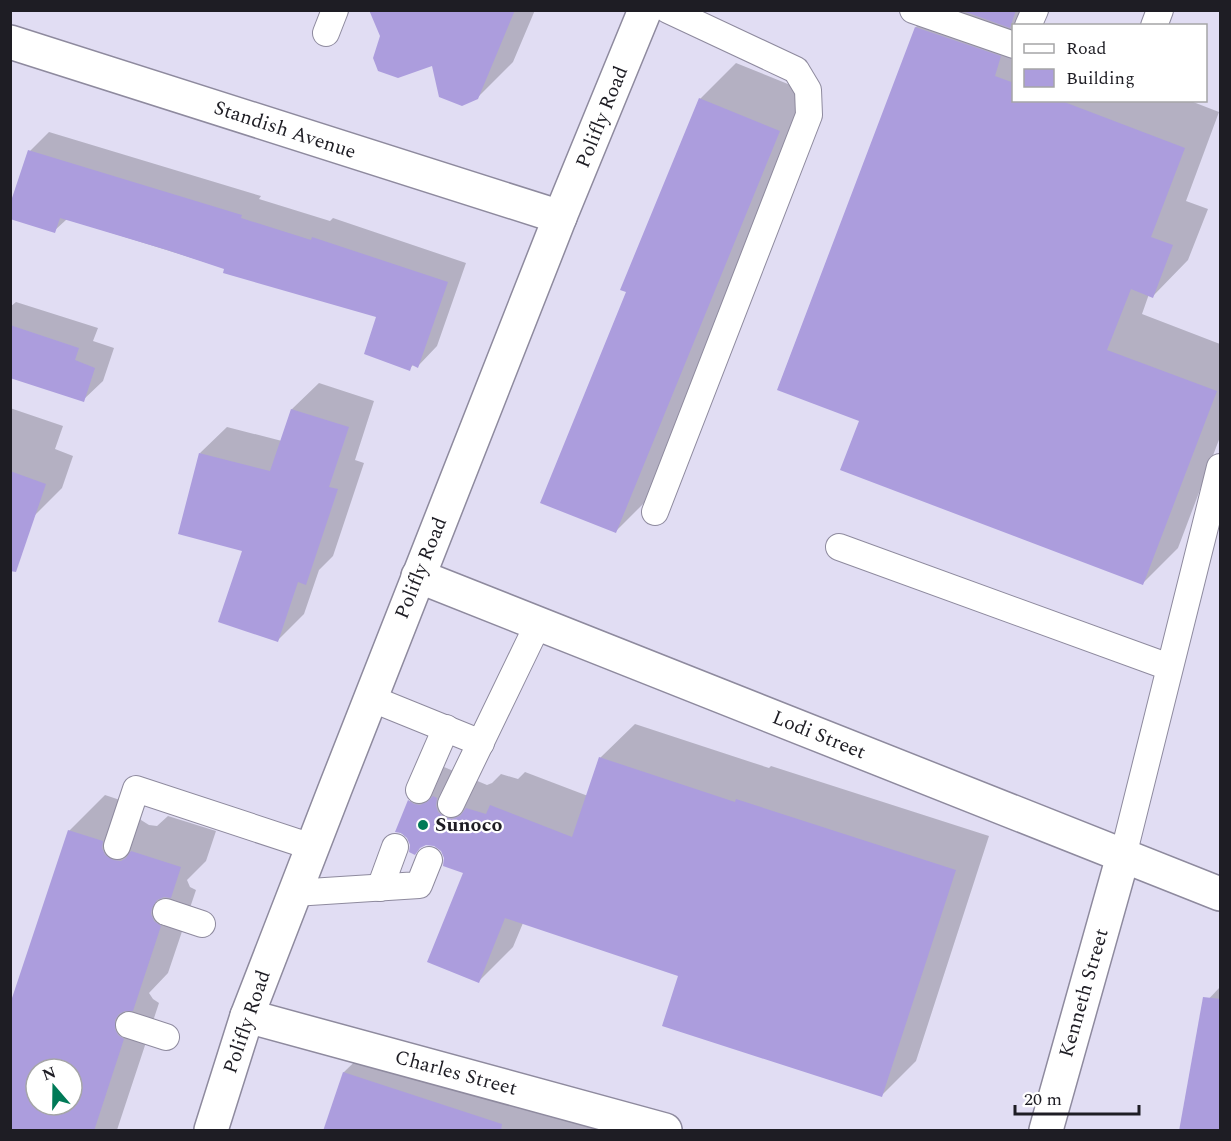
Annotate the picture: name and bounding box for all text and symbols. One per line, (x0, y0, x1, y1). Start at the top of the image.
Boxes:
legend (1012, 24, 1207, 102)
text: Road (1066, 35, 1107, 62)
street label: Polifly Road (568, 61, 636, 173)
text: Building (1066, 65, 1135, 92)
street label: Standish Avenue (210, 93, 360, 167)
street label: Polifly Road (387, 512, 455, 624)
street label: Lodi Street (768, 703, 870, 767)
place label: Sunoco (435, 810, 502, 840)
marker: Sunoco (416, 818, 430, 832)
street label: Kenneth Street (1051, 925, 1117, 1061)
street label: Polifly Road (215, 966, 279, 1078)
street label: Charles Street (392, 1042, 520, 1104)
north arrow (24, 1057, 84, 1117)
text: N (39, 1060, 59, 1087)
scale bar (1015, 1078, 1140, 1116)
text: 20 m (1024, 1086, 1062, 1113)

